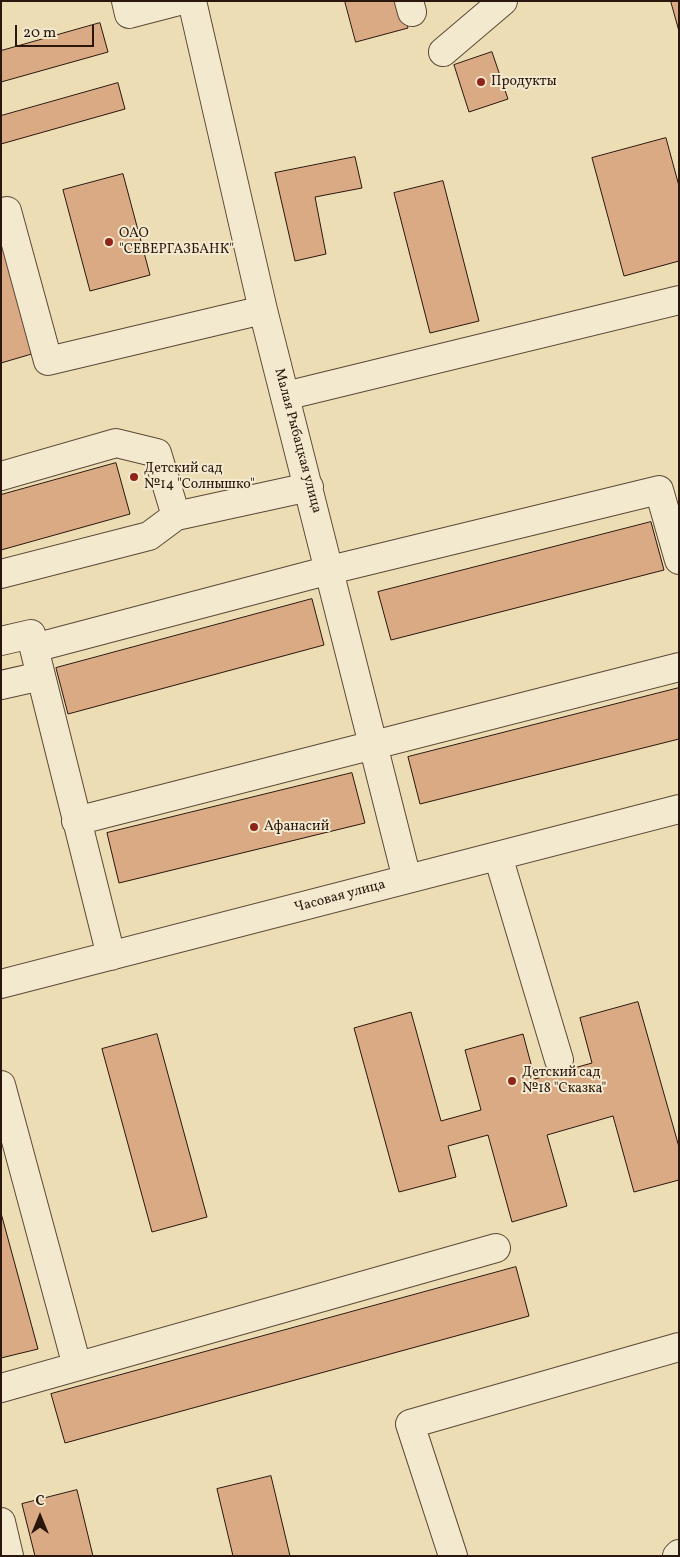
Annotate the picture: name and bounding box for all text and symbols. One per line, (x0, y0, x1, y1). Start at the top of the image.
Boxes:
scale bar (18, 15, 96, 47)
text: 20 m (23, 23, 56, 44)
place label: Продукты (491, 74, 557, 90)
marker: Продукты (475, 76, 487, 88)
place label: ОАО "СЕВЕРГАЗБАНК" (119, 226, 234, 258)
marker: ОАО "СЕВЕРГАЗБАНК" (103, 236, 115, 248)
street label: Малая Рыбацкая улица (270, 367, 324, 515)
place label: Детский сад №14 "Солнышко" (144, 461, 255, 494)
marker: Детский сад №14 "Солнышко" (128, 471, 140, 483)
place label: Афанасий (264, 819, 329, 835)
marker: Афанасий (248, 821, 260, 833)
street label: Часовая улица (293, 877, 387, 917)
place label: Детский сад №18 "Сказка" (522, 1065, 606, 1098)
marker: Детский сад №18 "Сказка" (506, 1075, 518, 1087)
north arrow (15, 1492, 65, 1542)
text: С (35, 1492, 45, 1511)

